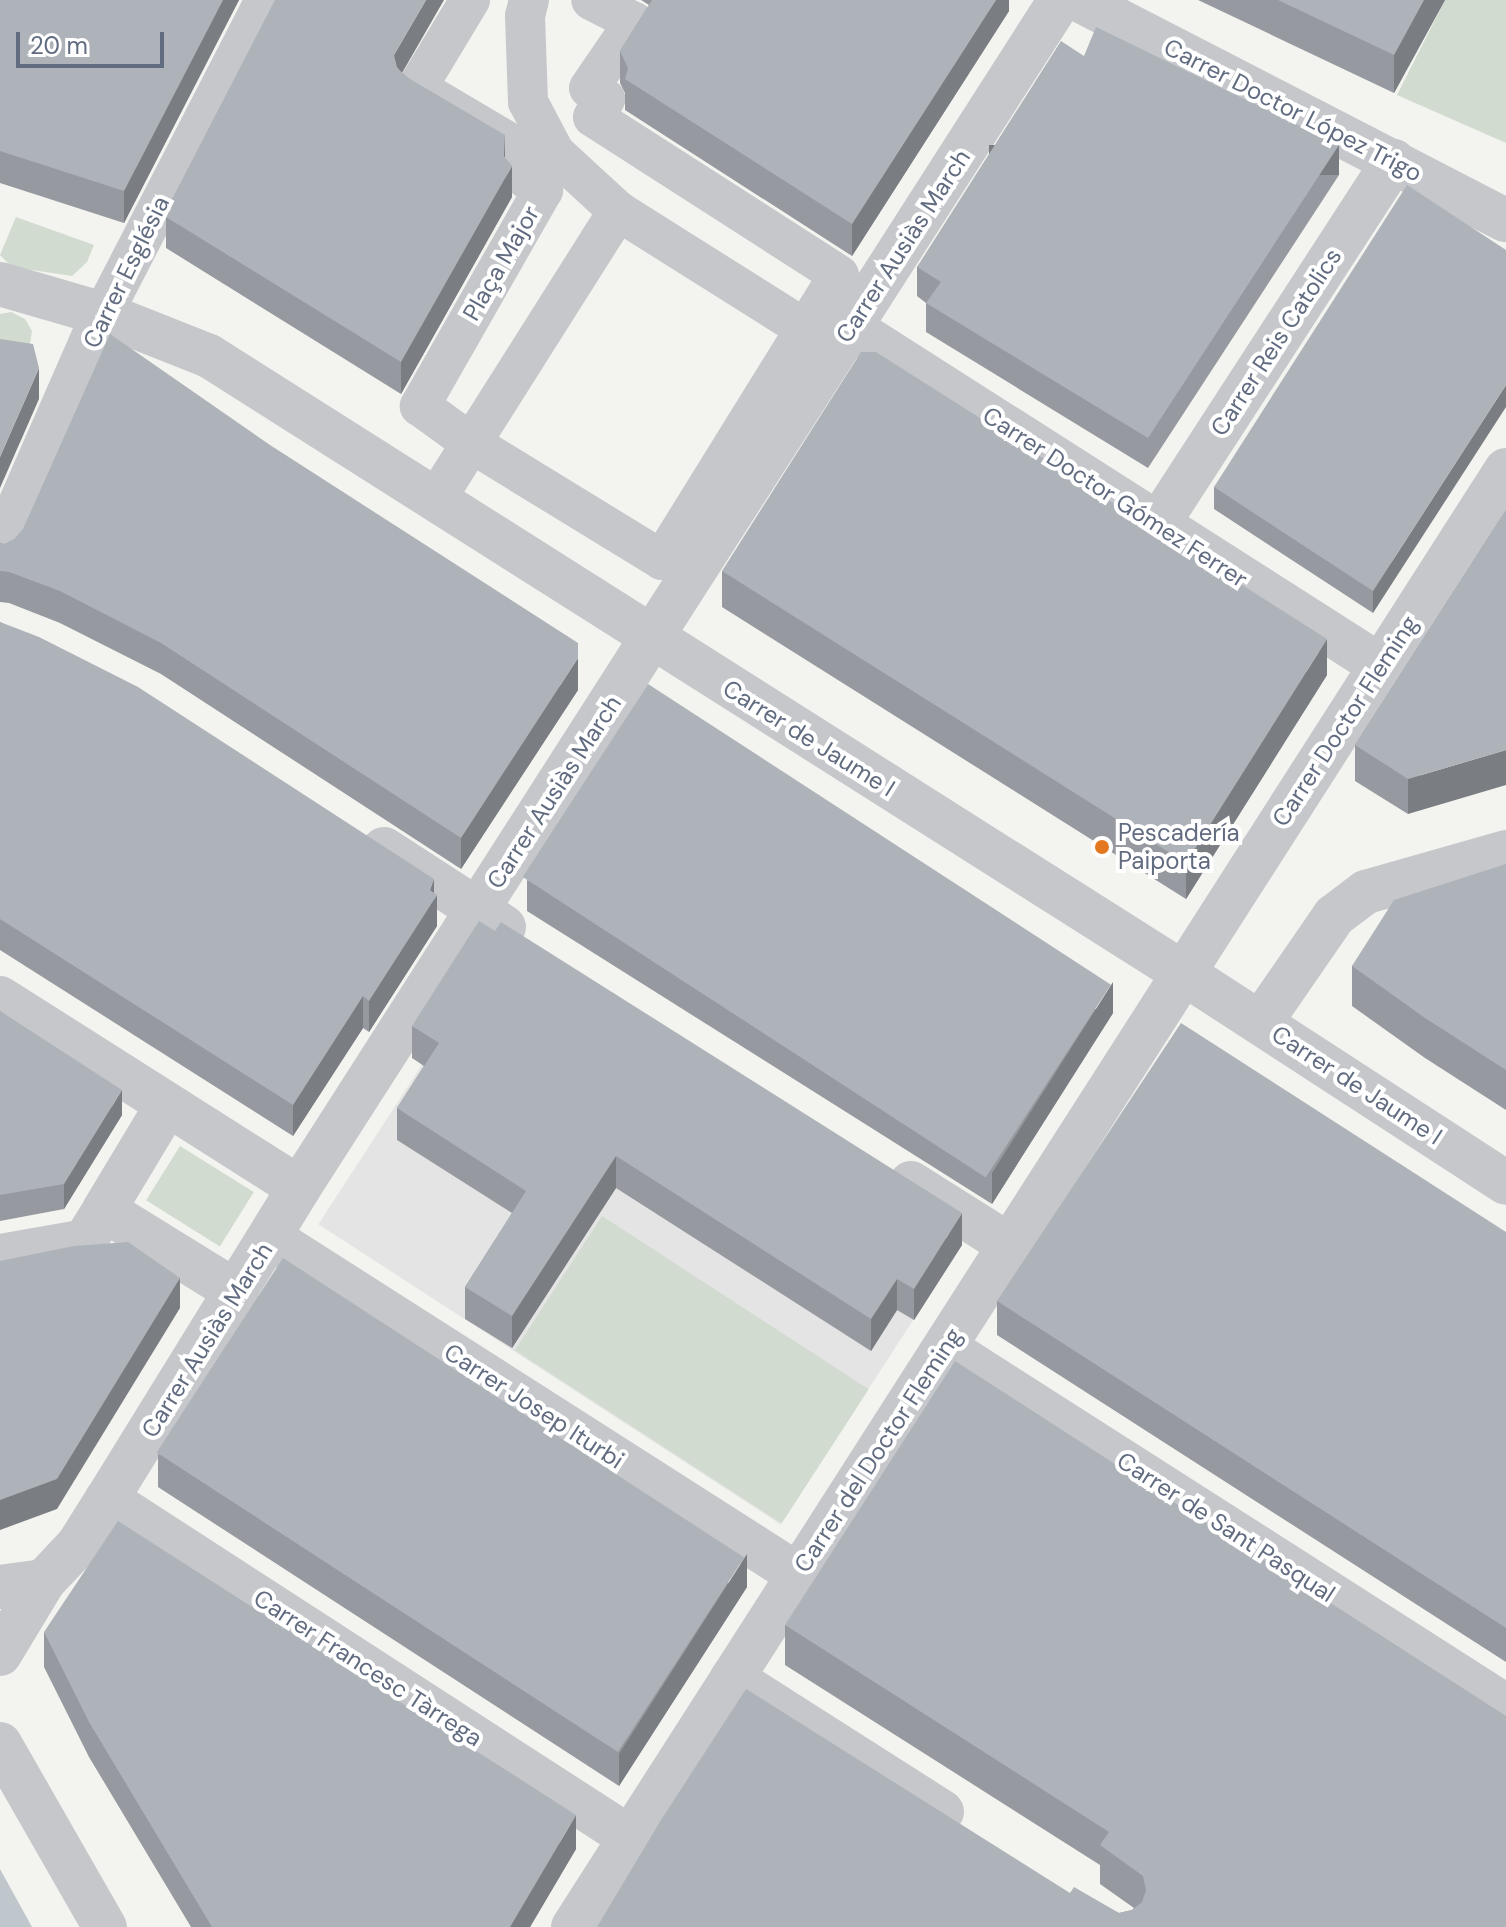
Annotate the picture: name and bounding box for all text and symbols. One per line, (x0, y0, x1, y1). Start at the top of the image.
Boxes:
scale bar (20, 16, 168, 66)
text: 20 m (30, 30, 88, 61)
street label: Carrer Doctor López Trigo (1159, 32, 1427, 188)
street label: Carrer Ausiàs March (830, 144, 976, 348)
street label: Carrer Església (77, 191, 175, 353)
street label: Plaça Major (457, 201, 545, 325)
street label: Carrer Reis Catolics (1205, 243, 1347, 441)
street label: Carrer Doctor Gómez Ferrer (977, 401, 1253, 593)
street label: Carrer Doctor Fleming (1266, 610, 1424, 832)
street label: Carrer de Jaume I (718, 673, 900, 803)
street label: Carrer Ausiàs March (481, 690, 627, 894)
place label: Pescadería Paiporta (1118, 819, 1240, 875)
marker: Pescadería Paiporta (1093, 838, 1111, 856)
street label: Carrer de Jaume I (1266, 1019, 1448, 1151)
street label: Carrer Ausiàs March (135, 1237, 279, 1443)
street label: Carrer del Doctor Fleming (788, 1322, 968, 1578)
street label: Carrer Josep Iturbi (439, 1337, 629, 1475)
street label: Carrer de Sant Pasqual (1112, 1446, 1340, 1608)
street label: Carrer Francesc Tàrrega (248, 1583, 488, 1753)

